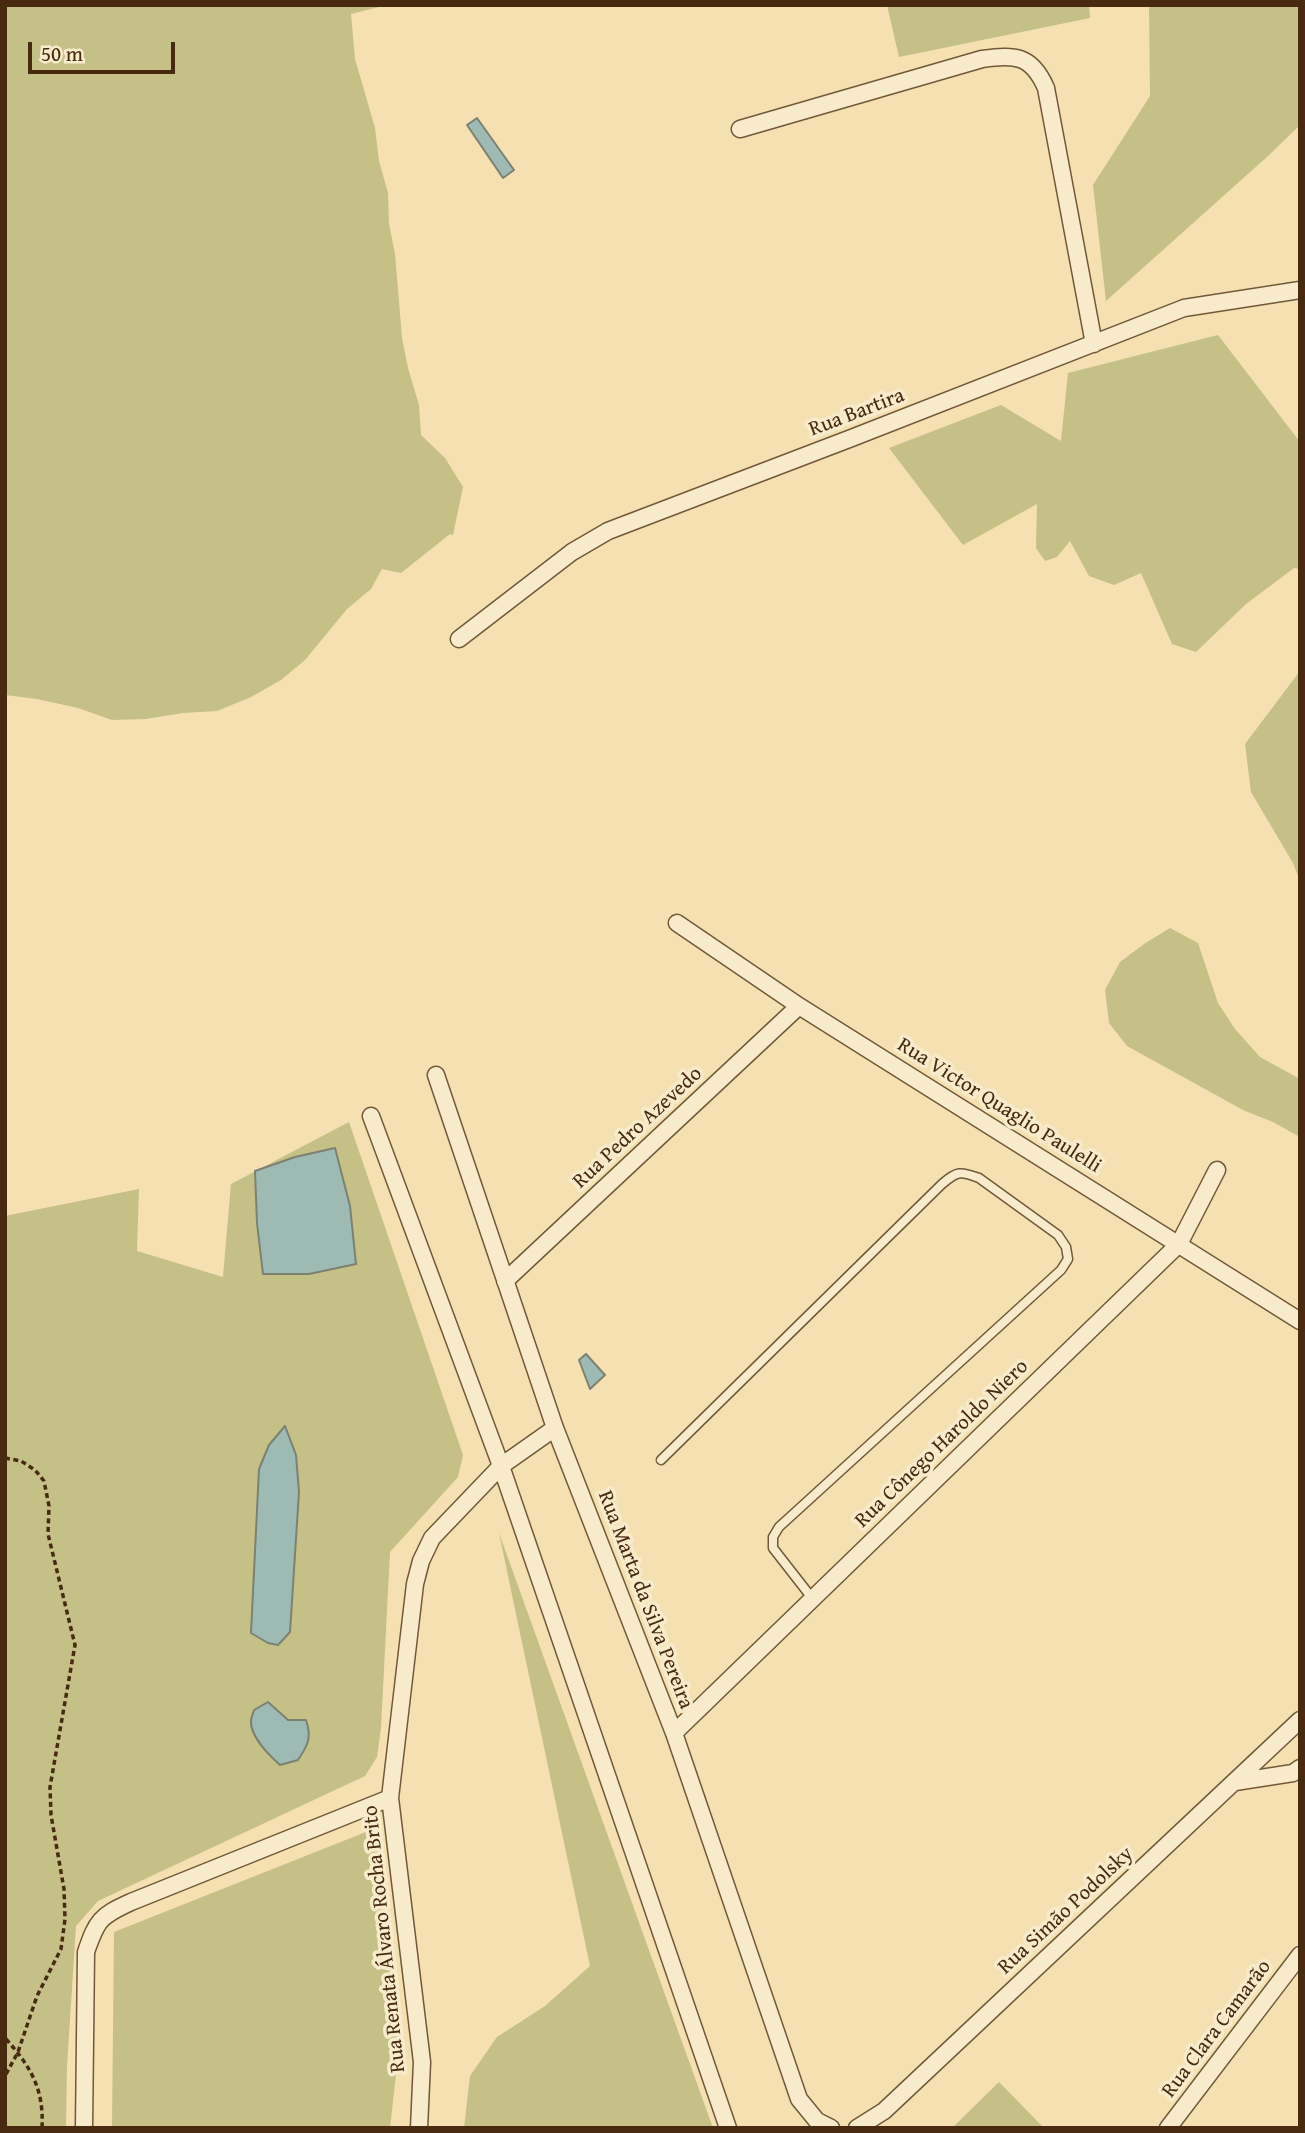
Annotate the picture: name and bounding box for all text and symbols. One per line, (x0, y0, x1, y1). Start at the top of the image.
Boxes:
scale bar (32, 28, 178, 72)
text: 50 m (41, 38, 83, 69)
street label: Rua Bartira (806, 383, 908, 443)
street label: Rua Victor Quaglio Paulelli (892, 1033, 1106, 1179)
street label: Rua Pedro Azevedo (568, 1062, 708, 1194)
street label: Rua Cônego Haroldo Niero (850, 1355, 1034, 1533)
street label: Rua Marta da Silva Pereira (592, 1487, 698, 1713)
street label: Rua Renata Álvaro Rocha Brito (358, 1804, 412, 2074)
street label: Rua Simão Podolsky (993, 1842, 1139, 1980)
street label: Rua Clara Camarão (1157, 1955, 1277, 2103)

